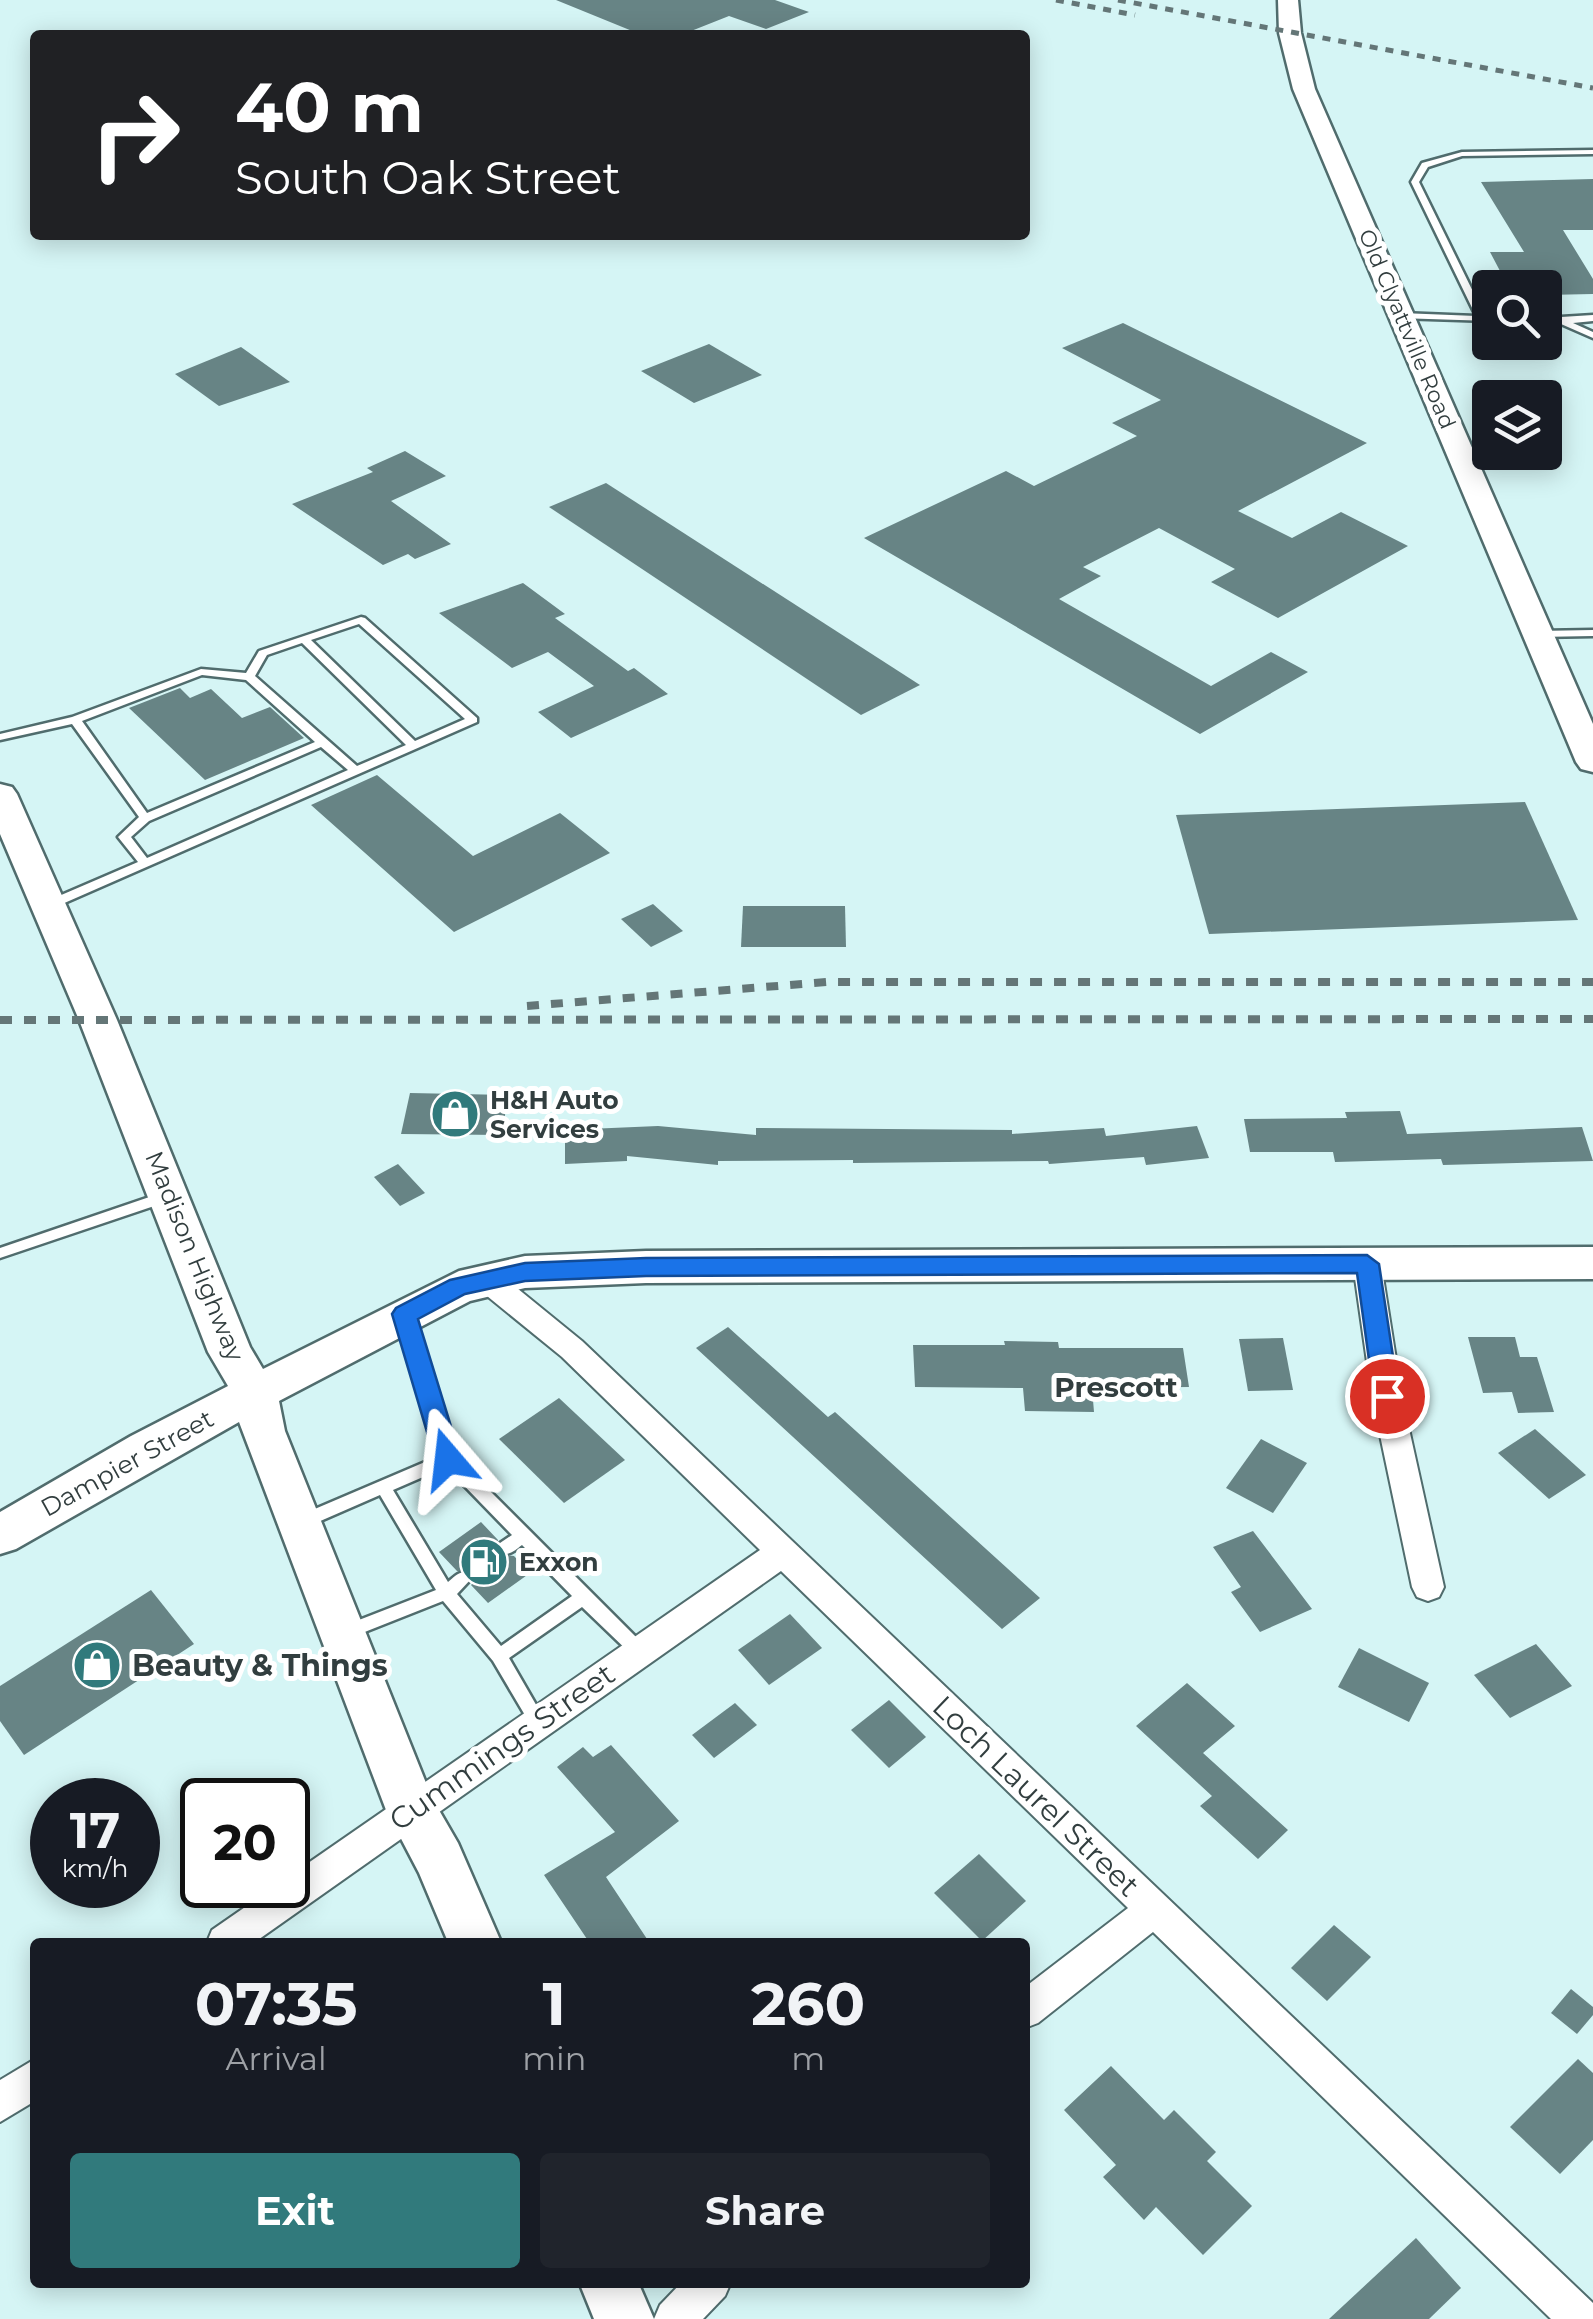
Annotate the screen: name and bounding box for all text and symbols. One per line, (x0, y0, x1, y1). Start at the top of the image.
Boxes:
text: 40 m (235, 64, 424, 150)
icon: right (70, 70, 200, 200)
text: South Oak Street (235, 150, 621, 205)
street label: Old Clyattville Road (1353, 225, 1461, 433)
map controls (1472, 270, 1562, 470)
button: search (1472, 270, 1562, 360)
button: layers (1472, 380, 1562, 470)
place label: H&H Auto Services (490, 1085, 619, 1144)
shop icon: H&H Auto Services (429, 1088, 481, 1140)
street label: Madison Highway (139, 1147, 251, 1366)
pin (1345, 1354, 1430, 1439)
icon: arrive (1360, 1369, 1415, 1424)
district label: Prescott (1054, 1370, 1178, 1404)
street label: Dampier Street (35, 1403, 219, 1523)
position arrow (396, 1407, 500, 1511)
fuel station icon: Exxon (458, 1536, 510, 1588)
place label: Exxon (519, 1547, 599, 1577)
shop icon: Beauty & Things (71, 1639, 123, 1691)
place label: Beauty & Things (132, 1647, 388, 1684)
street label: Cummings Street (382, 1655, 622, 1839)
street label: Loch Laurel Street (925, 1688, 1147, 1904)
speed limit sign: 20 (180, 1778, 310, 1908)
text: 17 (70, 1800, 120, 1861)
text: km/h (62, 1853, 128, 1883)
text: 07:35 (195, 1967, 358, 2040)
text: 1 (542, 1967, 566, 2040)
text: 260 (751, 1967, 865, 2040)
text: Arrival (226, 2039, 327, 2078)
text: min (522, 2039, 586, 2078)
text: m (791, 2039, 825, 2078)
button: Exit (70, 2153, 520, 2268)
button: Share (540, 2153, 990, 2268)

